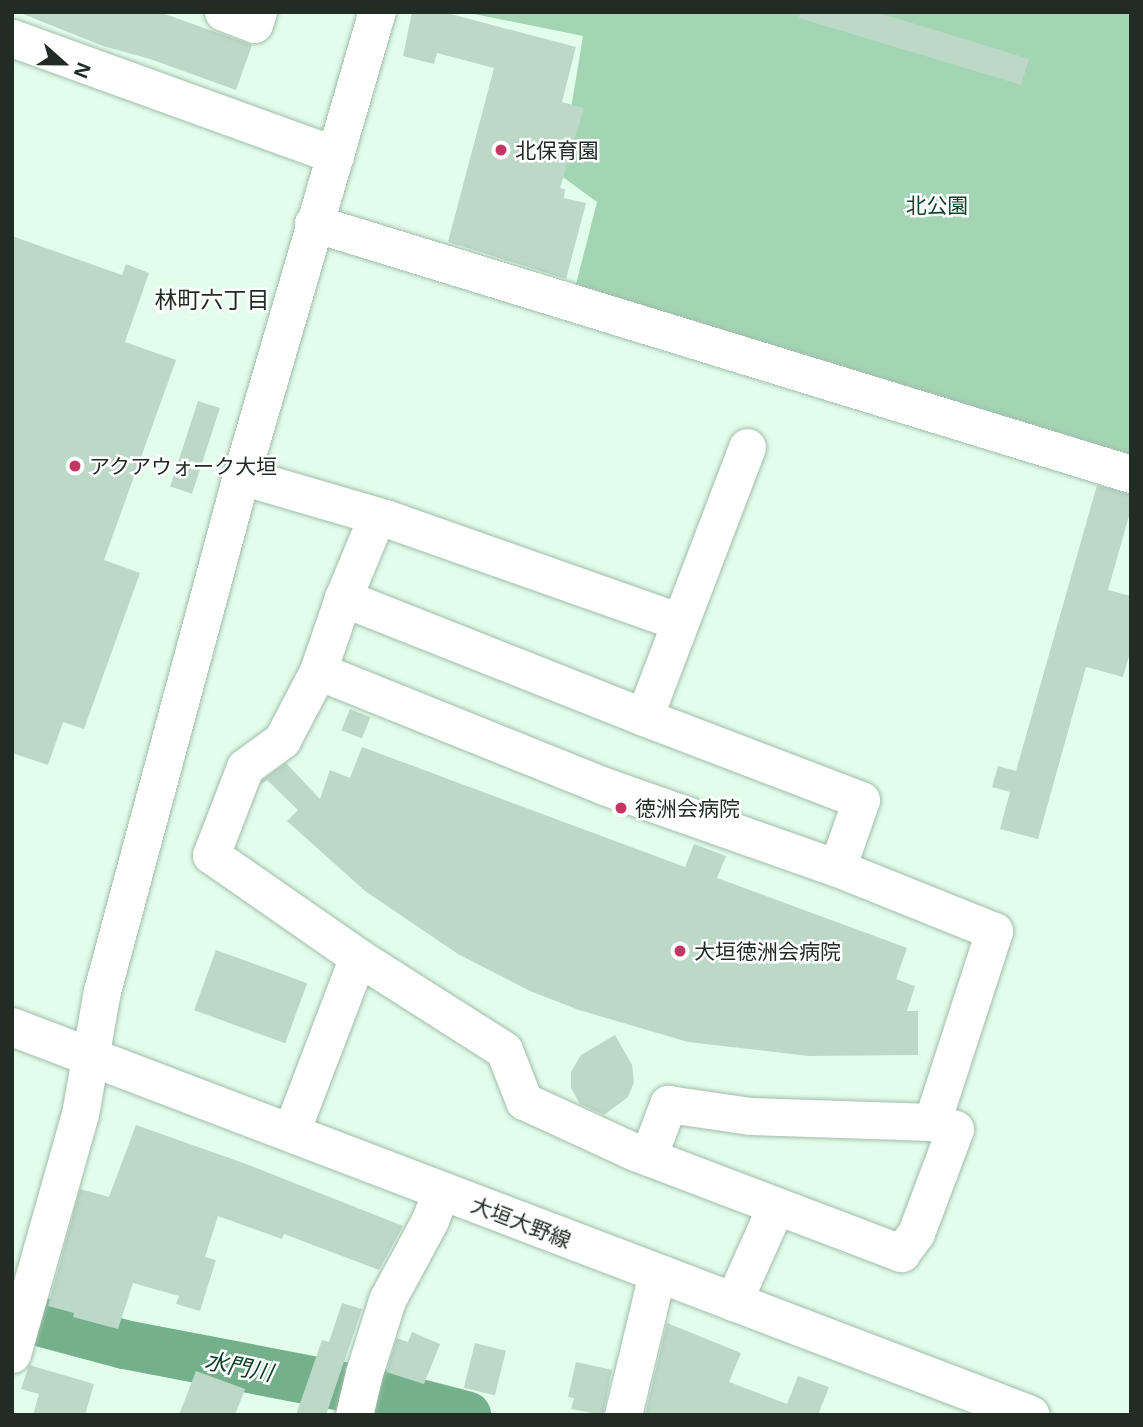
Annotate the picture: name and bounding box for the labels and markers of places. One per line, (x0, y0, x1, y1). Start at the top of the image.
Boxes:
place label: 北保育園 (515, 137, 599, 163)
marker: 北保育園 (493, 142, 509, 158)
place label: アクアウォーク大垣 (89, 453, 278, 479)
marker: アクアウォーク大垣 (67, 458, 83, 474)
place label: 徳洲会病院 (635, 795, 740, 821)
marker: 徳洲会病院 (613, 800, 629, 816)
place label: 大垣徳洲会病院 (694, 938, 841, 964)
marker: 大垣徳洲会病院 (672, 943, 688, 959)

